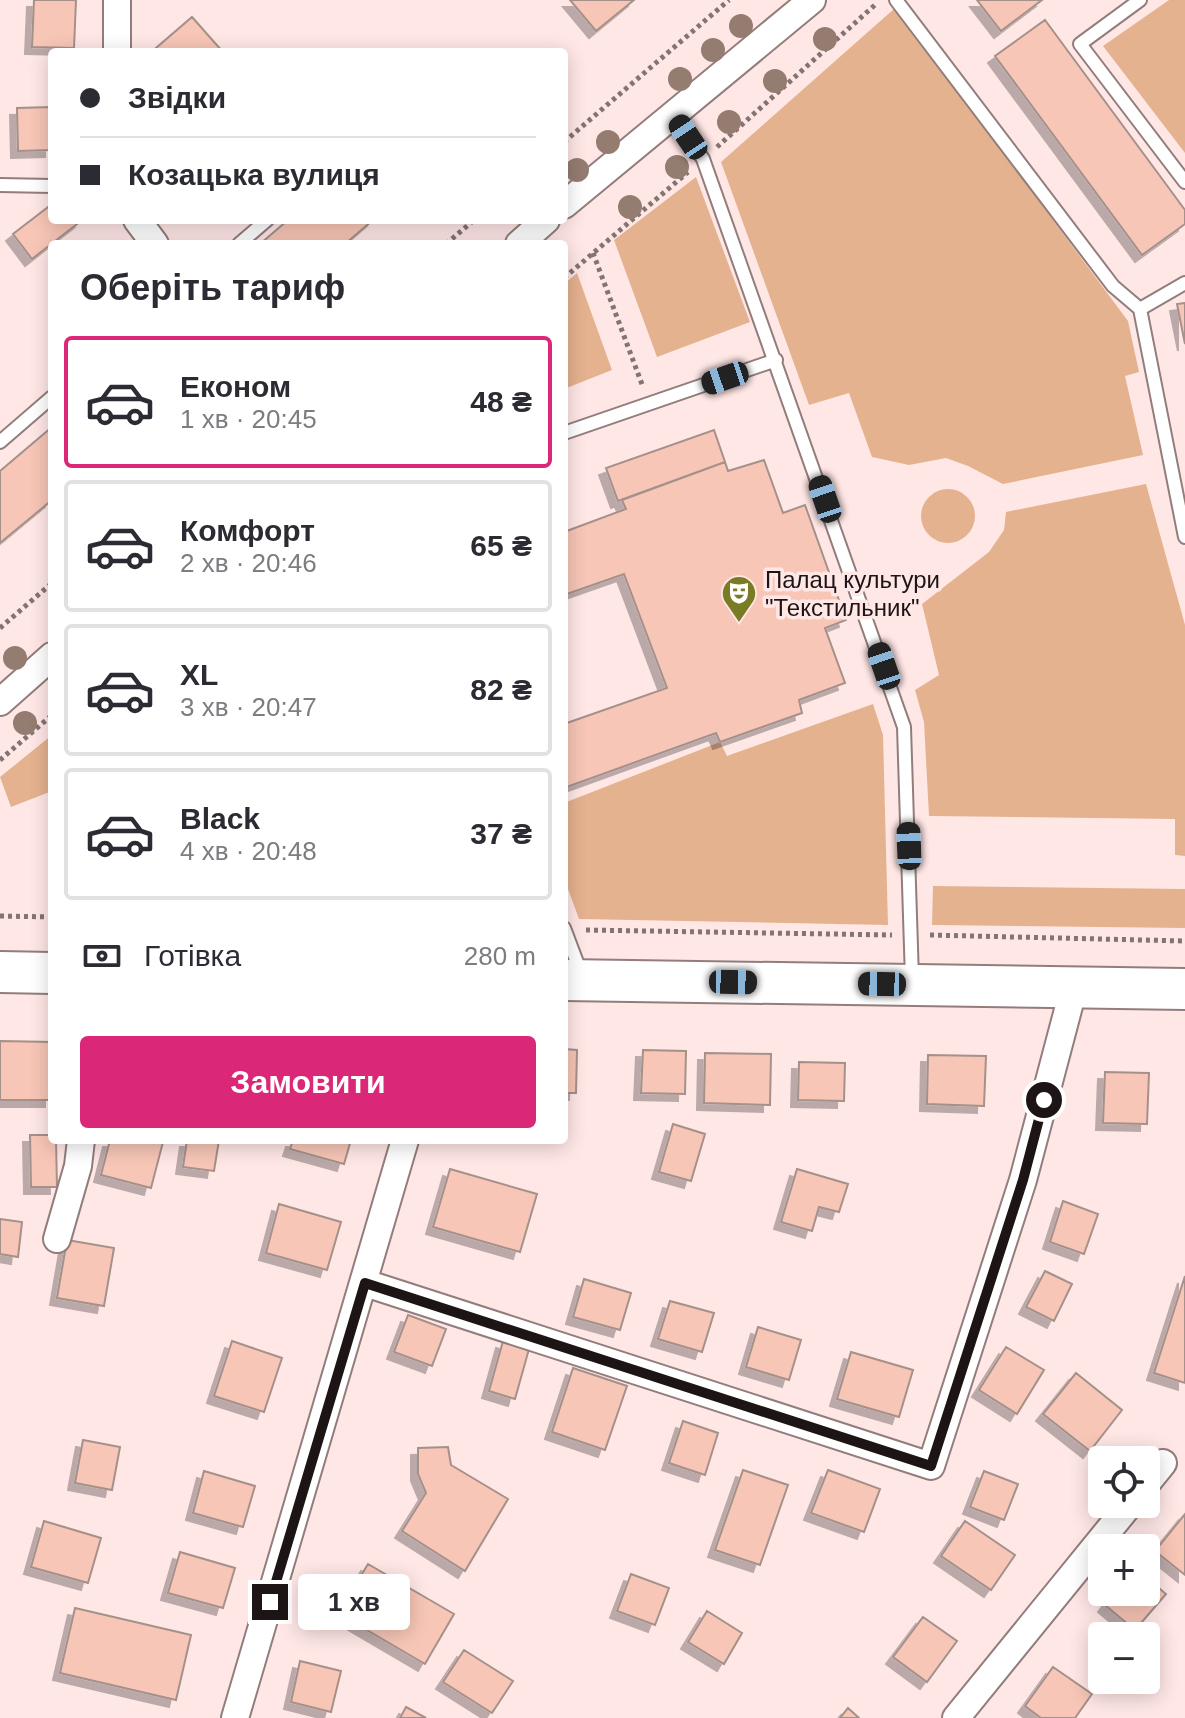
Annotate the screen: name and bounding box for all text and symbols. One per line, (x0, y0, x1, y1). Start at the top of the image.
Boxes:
text: Звідки (128, 81, 226, 114)
car (665, 110, 711, 164)
text: Козацька вулиця (128, 158, 380, 191)
text: Оберіть тариф (80, 267, 345, 308)
car (698, 359, 752, 397)
icon: car (84, 366, 156, 438)
text: Економ (180, 370, 291, 403)
text: 48 ₴ (470, 385, 532, 418)
text: 1 хв · 20:45 (180, 404, 317, 434)
car (806, 472, 844, 526)
icon: car (84, 510, 156, 582)
text: Комфорт (180, 514, 315, 547)
text: 65 ₴ (470, 529, 532, 562)
text: 2 хв · 20:46 (180, 548, 317, 578)
place label: Палац культури "Текстильник" (765, 566, 940, 621)
theatre icon: Палац культури "Текстильник" (720, 574, 758, 624)
car (865, 639, 903, 693)
icon: car (84, 654, 156, 726)
text: XL (180, 658, 218, 691)
text: 82 ₴ (470, 673, 532, 706)
text: 3 хв · 20:47 (180, 692, 317, 722)
icon: car (84, 798, 156, 870)
text: Black (180, 802, 260, 835)
text: 37 ₴ (470, 817, 532, 850)
car (896, 822, 922, 870)
text: 4 хв · 20:48 (180, 836, 317, 866)
icon: cash (80, 934, 124, 978)
text: Готівка (144, 939, 241, 972)
text: 280 m (464, 941, 536, 971)
car (709, 970, 757, 994)
car (858, 972, 906, 996)
button: Замовити (80, 1036, 536, 1128)
route start (1026, 1082, 1062, 1118)
map controls (1088, 1446, 1160, 1694)
button: locate (1088, 1446, 1160, 1518)
button: + (1088, 1534, 1160, 1606)
callout: 1 хв (298, 1574, 410, 1630)
route end (252, 1584, 288, 1620)
text: 1 хв (328, 1587, 380, 1617)
button: − (1088, 1622, 1160, 1694)

